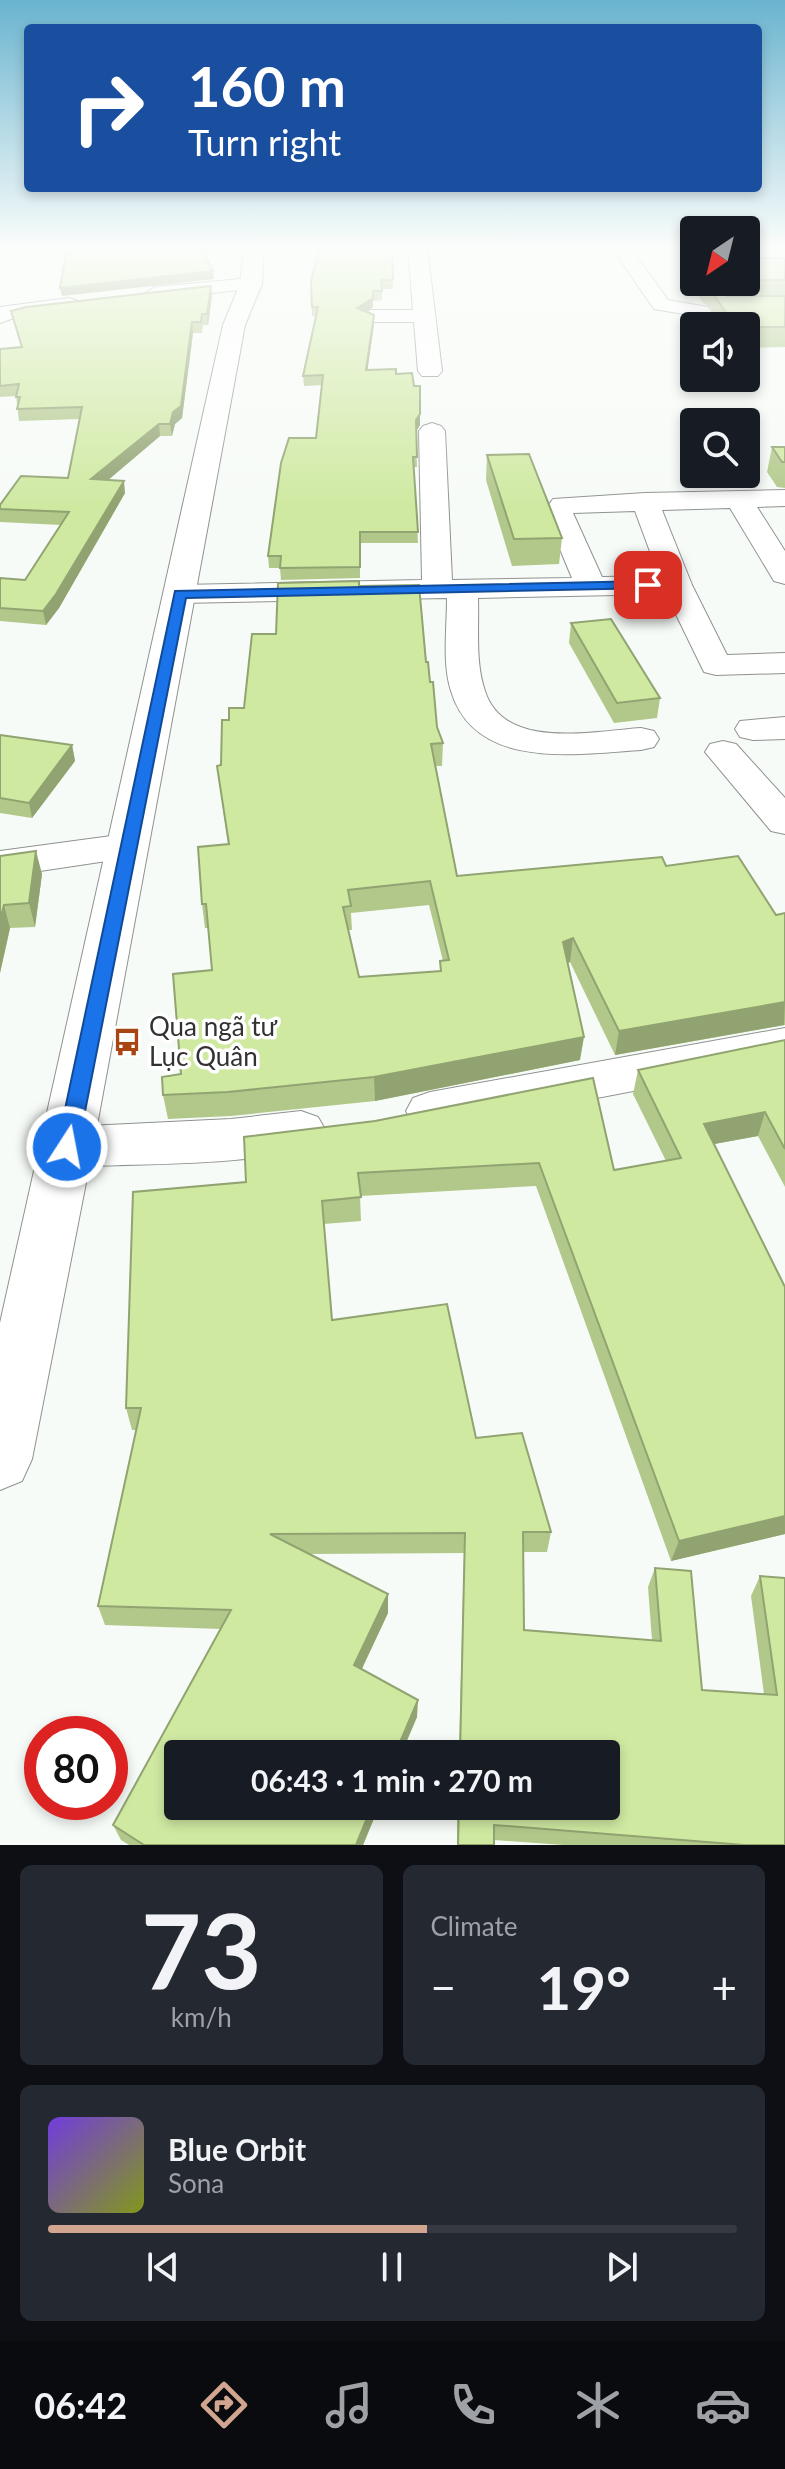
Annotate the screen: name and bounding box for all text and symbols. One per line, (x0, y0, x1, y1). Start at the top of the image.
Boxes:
text: 160 m (188, 52, 346, 119)
icon: right (56, 56, 160, 160)
text: Turn right (188, 120, 341, 164)
north arrow (680, 216, 760, 296)
map controls (680, 216, 760, 488)
button: sound (680, 312, 760, 392)
button: search (680, 408, 760, 488)
pin (614, 551, 682, 619)
icon: arrive (626, 563, 670, 607)
place label: Qua ngã tư Lục Quân (149, 1010, 278, 1072)
bus stop icon: Qua ngã tư Lục Quân (112, 1027, 142, 1057)
position arrow (25, 1105, 109, 1189)
speed limit sign: 80 (24, 1716, 128, 1820)
text: 06:43 · 1 min · 270 m (251, 1762, 533, 1798)
text: 73 (141, 1886, 262, 2011)
text: Climate (431, 1910, 517, 1942)
text: 19° (536, 1951, 631, 2023)
text: − (431, 1961, 456, 2013)
text: + (711, 1961, 737, 2013)
text: km/h (171, 2001, 232, 2033)
text: Blue Orbit (168, 2131, 306, 2167)
text: Sona (168, 2167, 224, 2199)
icon: previous (141, 2245, 185, 2289)
icon: pause (370, 2245, 414, 2289)
icon: next (600, 2245, 644, 2289)
icon: directions (196, 2377, 252, 2433)
icon: music (321, 2377, 377, 2433)
icon: phone (445, 2377, 501, 2433)
icon: climate (570, 2377, 626, 2433)
icon: car (695, 2377, 751, 2433)
text: 06:42 (34, 2383, 127, 2427)

